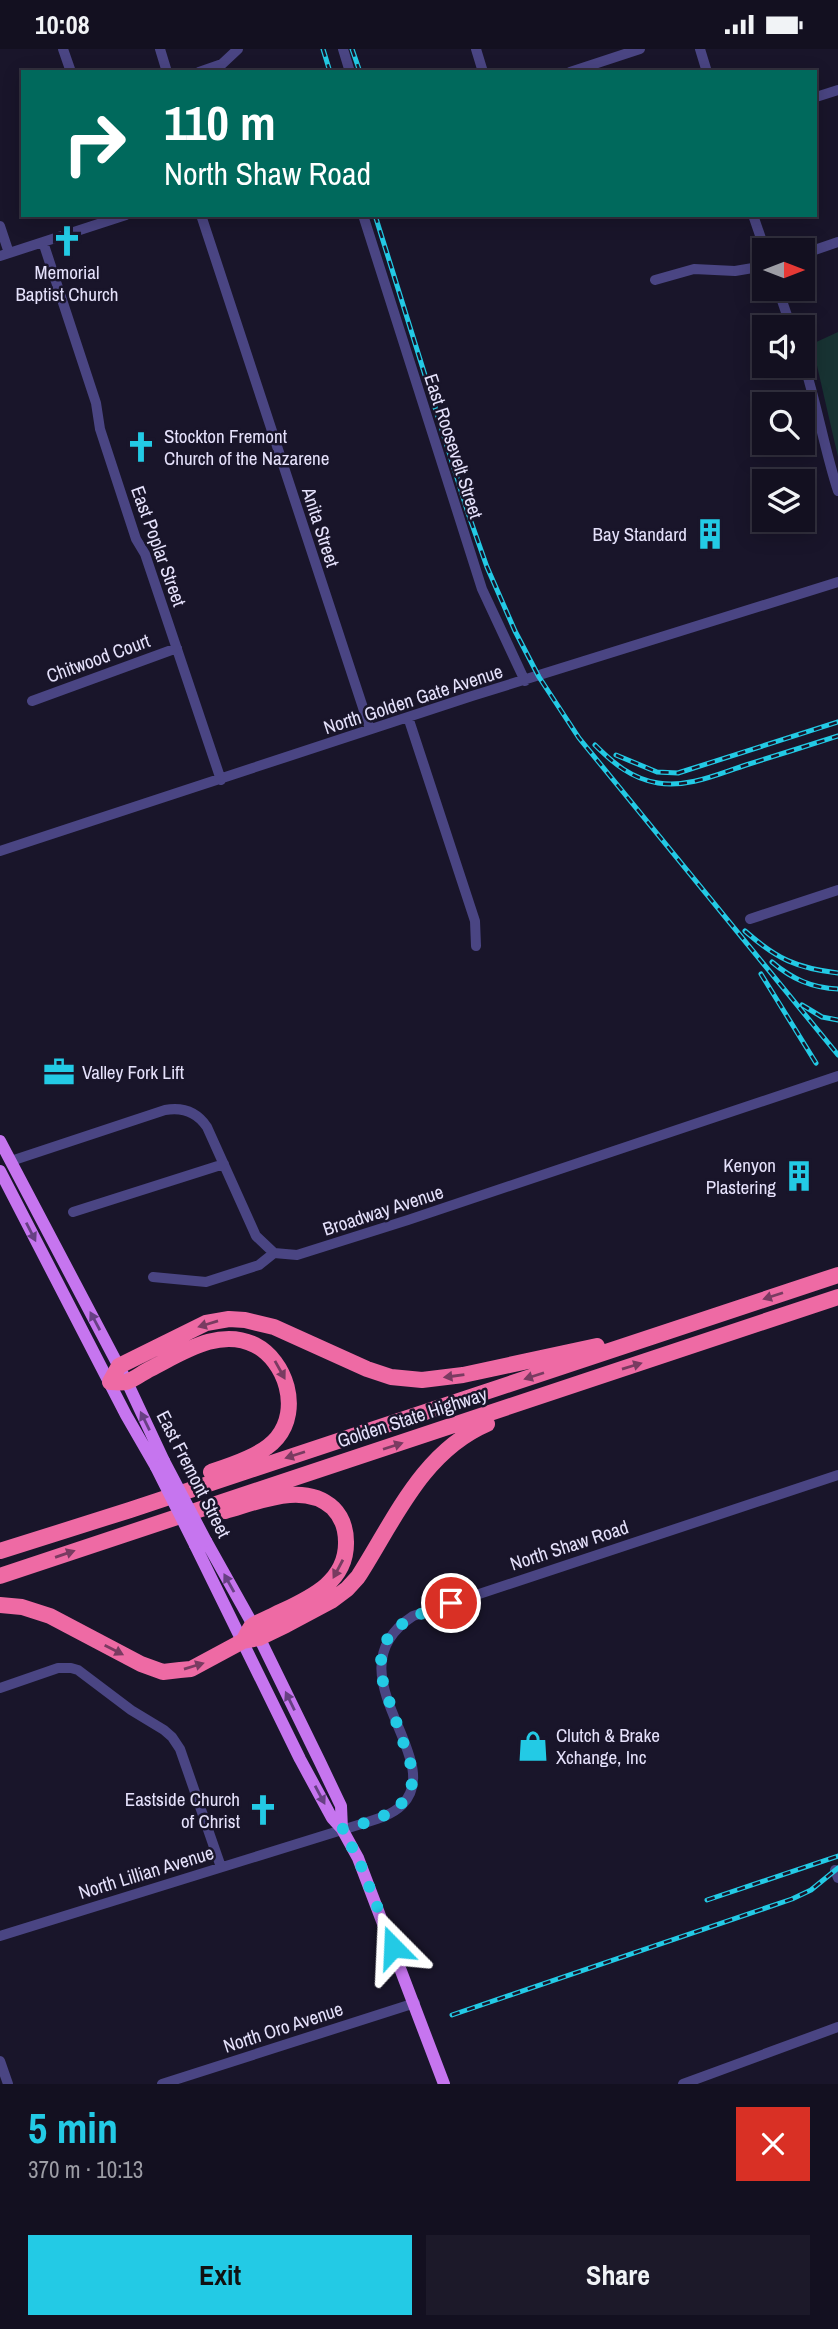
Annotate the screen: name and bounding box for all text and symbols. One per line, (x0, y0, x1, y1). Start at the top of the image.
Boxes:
text: 10:08 (35, 7, 90, 42)
text: 110 m (164, 89, 276, 155)
icon: right (49, 98, 140, 189)
text: North Shaw Road (164, 152, 371, 195)
church icon: Memorial Baptist Church (50, 224, 84, 258)
north arrow (752, 238, 816, 301)
map controls (752, 238, 815, 532)
place label: Memorial Baptist Church (15, 259, 119, 307)
button: sound (752, 315, 815, 378)
street label: East Roosevelt Street (418, 370, 490, 522)
button: search (752, 392, 815, 455)
place label: Stockton Fremont Church of the Nazarene (164, 423, 329, 471)
church icon: Stockton Fremont Church of the Nazarene (124, 430, 158, 464)
button: layers (752, 469, 815, 532)
street label: East Poplar Street (125, 482, 193, 610)
street label: Anita Street (296, 483, 346, 571)
building icon: Bay Standard (693, 517, 727, 551)
place label: Bay Standard (593, 521, 687, 547)
street label: Chitwood Court (43, 627, 154, 689)
street label: North Golden Gate Avenue (320, 658, 506, 740)
office icon: Valley Fork Lift (42, 1055, 76, 1089)
place label: Valley Fork Lift (82, 1059, 185, 1085)
place label: Kenyon Plastering (706, 1152, 776, 1200)
building icon: Kenyon Plastering (782, 1159, 816, 1193)
street label: Broadway Avenue (319, 1178, 447, 1242)
one-way arrow (26, 1222, 37, 1242)
one-way arrow (763, 1291, 784, 1302)
one-way arrow (89, 1311, 100, 1331)
one-way arrow (197, 1320, 218, 1330)
one-way arrow (274, 1361, 286, 1380)
one-way arrow (622, 1361, 643, 1371)
one-way arrow (443, 1371, 465, 1382)
one-way arrow (523, 1371, 544, 1381)
street label: Golden State Highway (334, 1380, 490, 1453)
street label: East Fremont Street (151, 1406, 238, 1543)
one-way arrow (140, 1411, 151, 1431)
one-way arrow (383, 1440, 404, 1450)
one-way arrow (284, 1450, 305, 1461)
street label: North Shaw Road (507, 1514, 631, 1576)
one-way arrow (54, 1548, 75, 1559)
one-way arrow (332, 1559, 344, 1579)
one-way arrow (223, 1573, 235, 1593)
pin (421, 1573, 481, 1633)
icon: arrive (432, 1584, 470, 1622)
one-way arrow (104, 1645, 124, 1656)
one-way arrow (184, 1661, 205, 1671)
one-way arrow (284, 1691, 296, 1711)
place label: Clutch & Brake Xchange, Inc (556, 1722, 660, 1770)
shop icon: Clutch & Brake Xchange, Inc (516, 1729, 550, 1763)
one-way arrow (314, 1785, 326, 1805)
place label: Eastside Church of Christ (125, 1786, 241, 1834)
church icon: Eastside Church of Christ (246, 1793, 280, 1827)
street label: North Lillian Avenue (75, 1839, 217, 1905)
position arrow (356, 1910, 430, 1984)
street label: North Oro Avenue (220, 1995, 346, 2059)
text: 5 min (28, 2100, 118, 2156)
button: close (736, 2107, 810, 2181)
text: 370 m · 10:13 (28, 2154, 143, 2185)
button: Exit (28, 2235, 412, 2315)
button: Share (426, 2235, 810, 2315)

